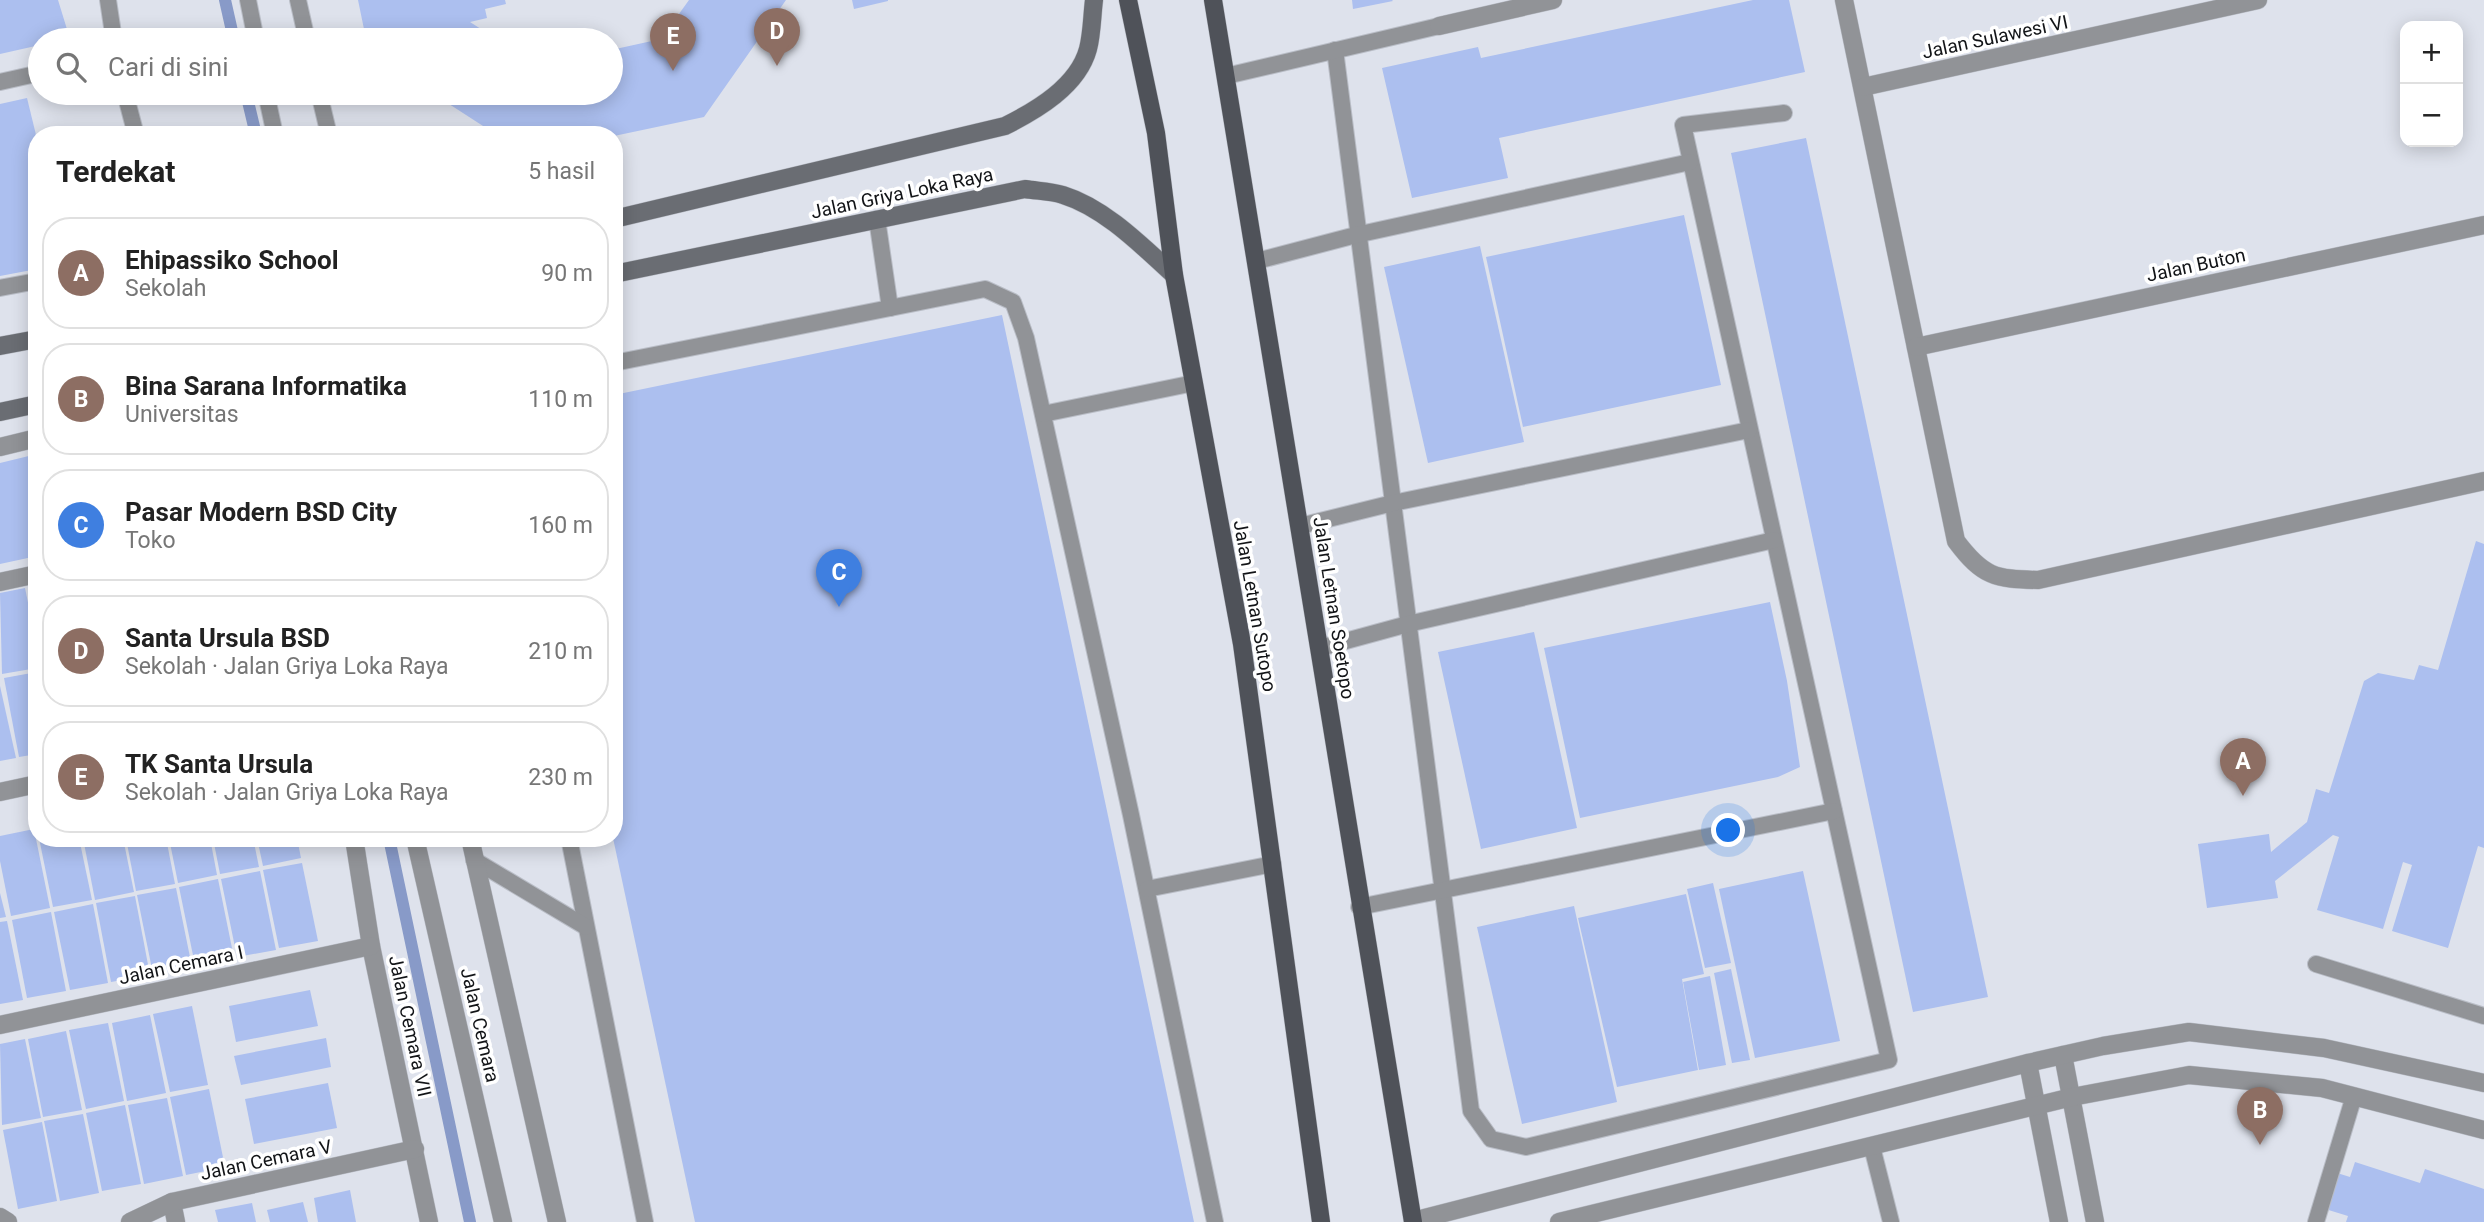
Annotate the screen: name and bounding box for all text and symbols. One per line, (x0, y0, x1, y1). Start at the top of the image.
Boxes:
pin: D (754, 8, 800, 66)
street label: Jalan Sulawesi VI (1920, 10, 2070, 64)
pin: E (650, 13, 696, 71)
map controls (2400, 21, 2463, 147)
button: + (2400, 21, 2463, 84)
search box (28, 28, 623, 105)
icon: search (52, 48, 90, 86)
text: Cari di sini (108, 52, 229, 82)
button: − (2400, 84, 2463, 147)
text: Terdekat (56, 154, 175, 189)
text: 5 hasil (528, 158, 595, 185)
street label: Jalan Griya Loka Raya (809, 162, 995, 224)
street label: Jalan Buton (2144, 243, 2248, 287)
text: Ehipassiko School (125, 245, 339, 275)
text: A (73, 260, 89, 287)
text: 90 m (541, 260, 593, 287)
text: Sekolah (125, 275, 206, 302)
text: Bina Sarana Informatika (125, 371, 407, 401)
text: B (74, 386, 88, 413)
text: 110 m (528, 386, 593, 413)
text: Universitas (125, 401, 239, 428)
text: Pasar Modern BSD City (125, 497, 397, 527)
text: C (73, 512, 89, 539)
text: 160 m (528, 512, 593, 539)
street label: Jalan Letnan Soetopo (1308, 515, 1360, 701)
street label: Jalan Letnan Sutopo (1229, 518, 1281, 694)
text: Toko (125, 527, 176, 554)
pin: C (816, 549, 862, 607)
text: Santa Ursula BSD (125, 623, 330, 653)
text: D (74, 638, 88, 665)
text: 210 m (528, 638, 593, 665)
text: Sekolah · Jalan Griya Loka Raya (125, 653, 449, 680)
pin: A (2220, 738, 2266, 796)
text: TK Santa Ursula (125, 749, 313, 779)
text: E (75, 764, 87, 791)
text: 230 m (528, 764, 593, 791)
text: Sekolah · Jalan Griya Loka Raya (125, 779, 449, 806)
your location (1711, 813, 1745, 847)
street label: Jalan Cemara I (117, 941, 245, 989)
street label: Jalan Cemara VII (384, 953, 436, 1099)
street label: Jalan Cemara (456, 965, 504, 1085)
pin: B (2237, 1087, 2283, 1145)
street label: Jalan Cemara V (198, 1135, 334, 1185)

